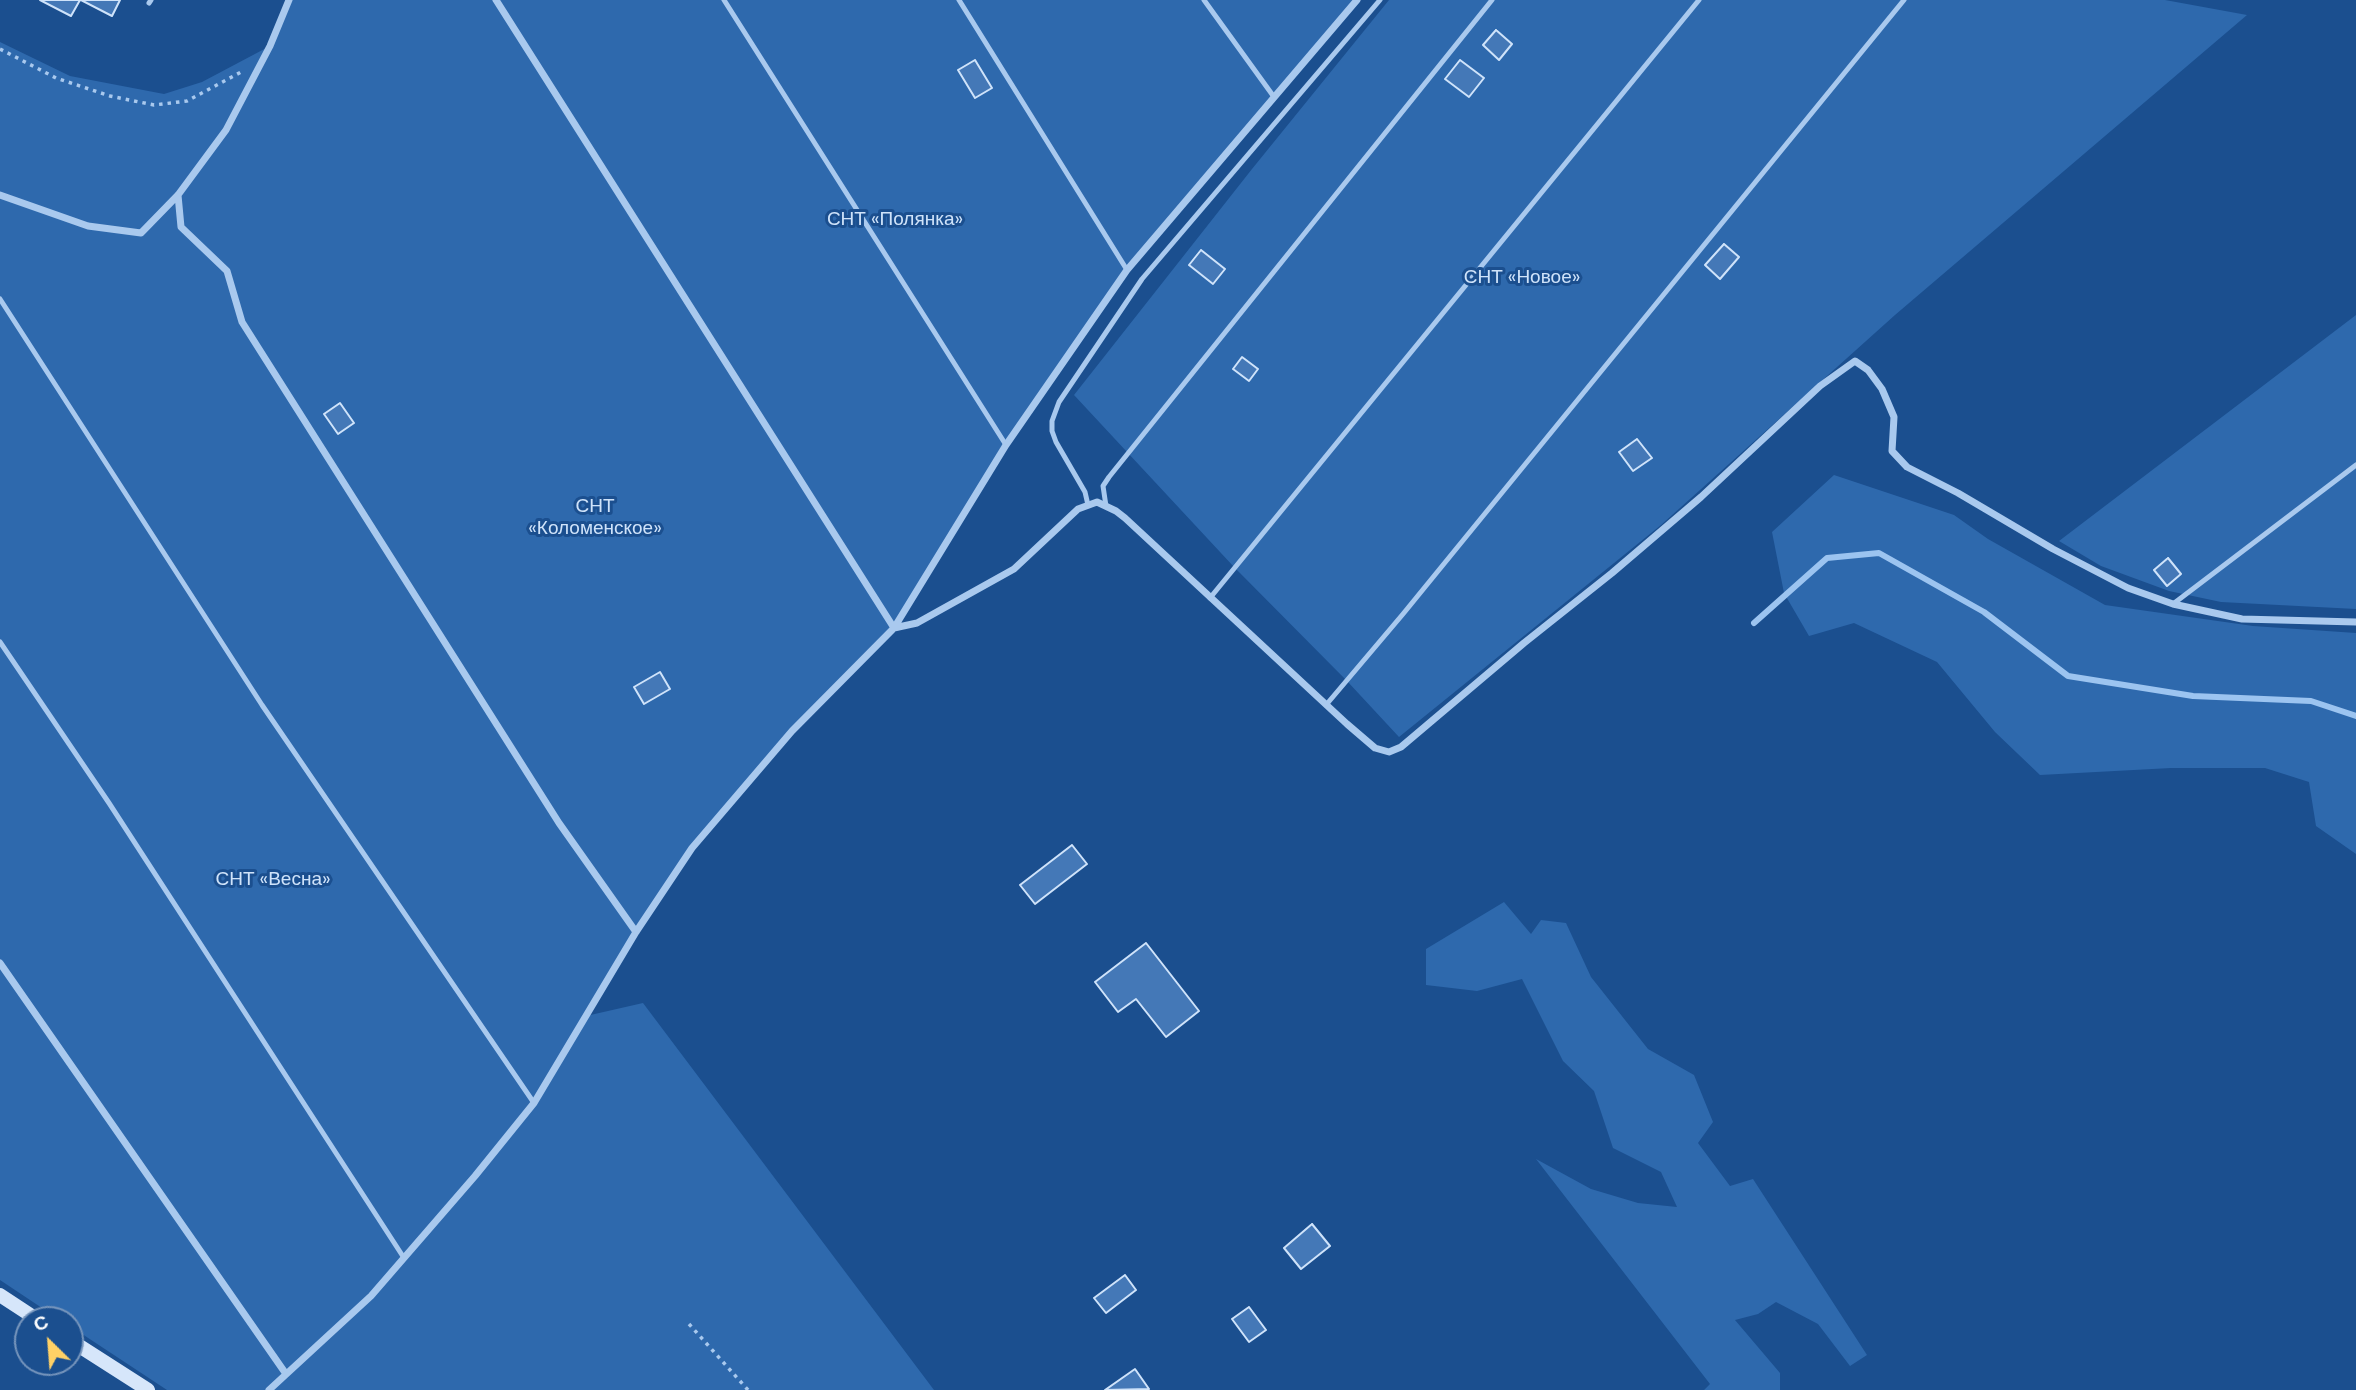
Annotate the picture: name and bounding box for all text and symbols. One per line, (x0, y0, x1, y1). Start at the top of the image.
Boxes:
park label: СНТ «Полянка» (827, 209, 963, 231)
park label: СНТ «Новое» (1464, 267, 1580, 289)
park label: СНТ «Коломенское» (528, 496, 662, 540)
park label: СНТ «Весна» (215, 869, 331, 891)
north arrow (14, 1306, 84, 1376)
text: С (29, 1309, 52, 1338)

